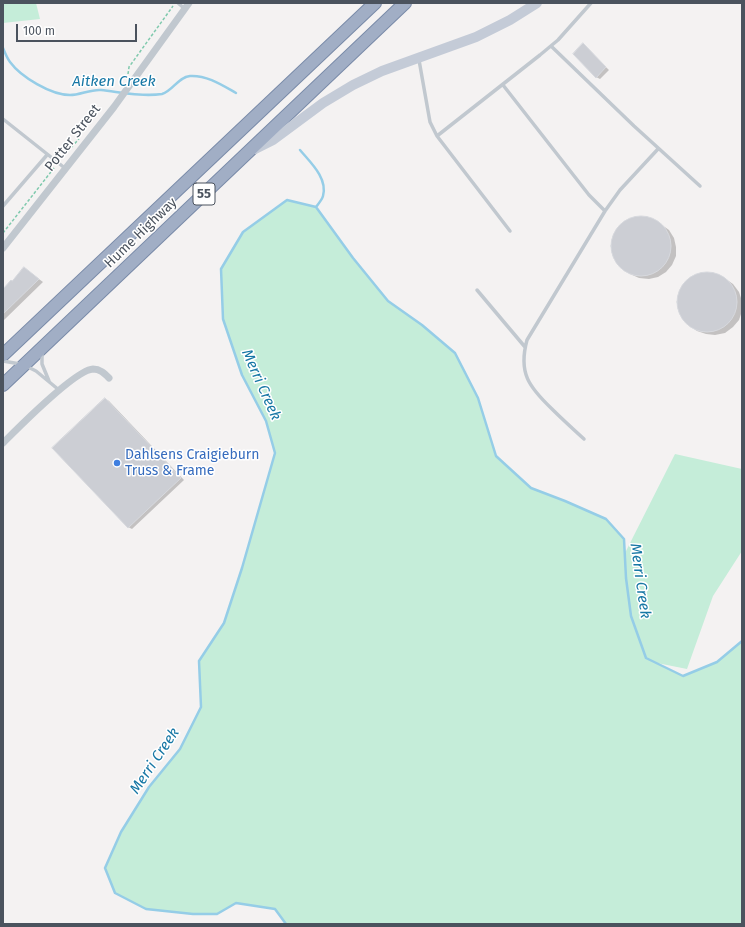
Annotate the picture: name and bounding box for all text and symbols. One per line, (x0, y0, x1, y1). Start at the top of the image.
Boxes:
scale bar (18, 16, 139, 42)
text: 100 m (23, 24, 55, 38)
water label: Aitken Creek (72, 73, 156, 91)
street label: Potter Street (42, 101, 104, 175)
road number: 55 (193, 183, 215, 205)
street label: Hume Highway (101, 194, 181, 272)
water label: Merri Creek (237, 347, 285, 423)
place label: Dahlsens Craigieburn Truss & Frame (125, 447, 259, 480)
marker: Dahlsens Craigieburn Truss & Frame (112, 458, 122, 468)
water label: Merri Creek (626, 542, 654, 620)
water label: Merri Creek (126, 725, 184, 797)

